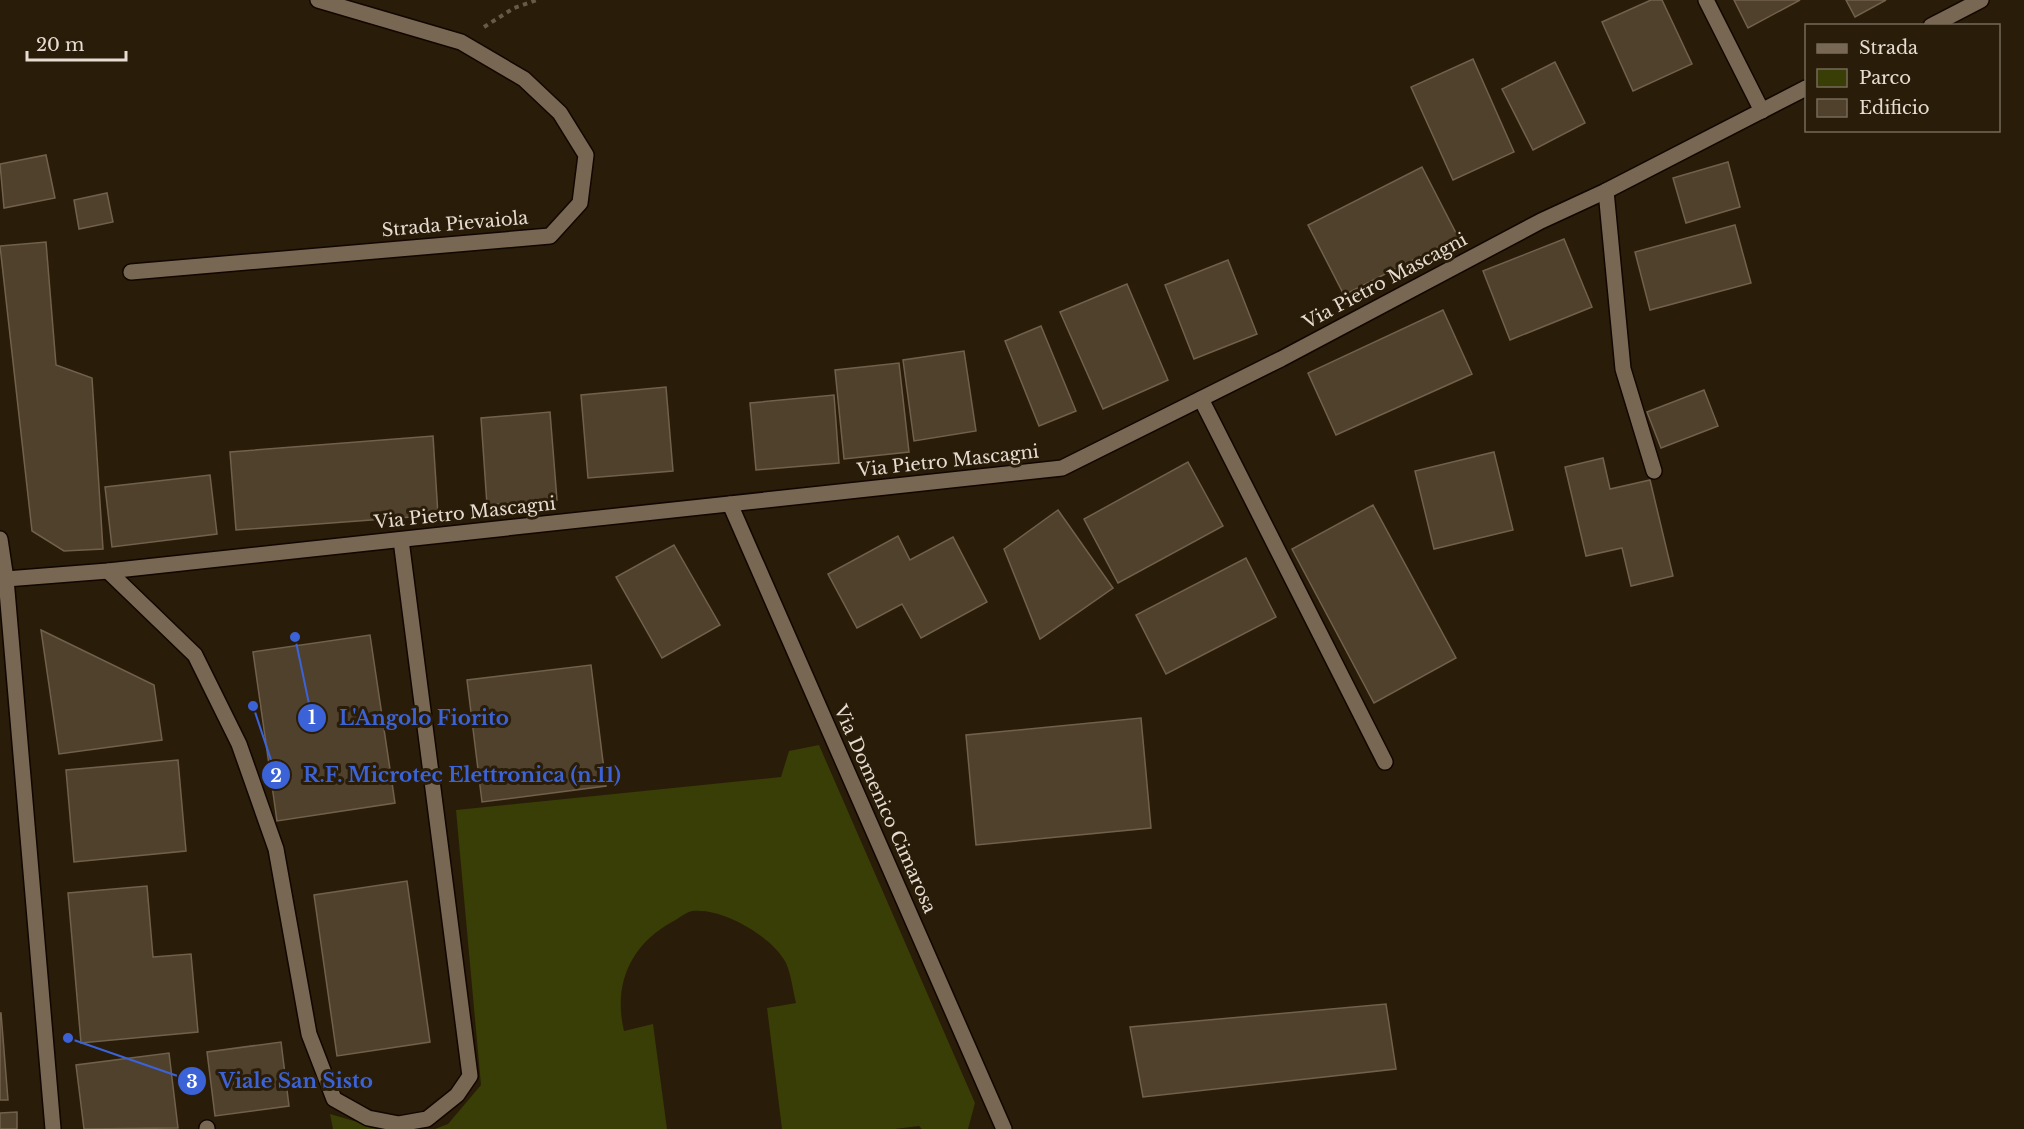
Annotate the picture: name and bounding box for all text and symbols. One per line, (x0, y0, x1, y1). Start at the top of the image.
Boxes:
scale bar (27, 24, 126, 62)
legend (1805, 24, 2000, 132)
text: 20 m (36, 34, 84, 56)
text: Strada (1859, 37, 1918, 59)
text: Parco (1859, 67, 1911, 89)
text: Edificio (1859, 97, 1930, 119)
street label: Strada Pievaiola (381, 207, 529, 241)
street label: Via Pietro Mascagni (1298, 228, 1471, 334)
street label: Via Pietro Mascagni (855, 441, 1040, 482)
street label: Via Pietro Mascagni (372, 493, 557, 534)
callout: L'Angolo Fiorito (297, 699, 521, 737)
street label: Via Domenico Cimarosa (829, 701, 941, 917)
text: L'Angolo Fiorito (339, 706, 509, 730)
text: 1 (308, 707, 316, 729)
callout: R.F. Microtec Elettronica (n.11) (261, 756, 633, 794)
text: R.F. Microtec Elettronica (n.11) (303, 763, 621, 787)
text: 2 (270, 765, 282, 787)
callout: Viale San Sisto (177, 1062, 385, 1100)
text: Viale San Sisto (218, 1069, 373, 1093)
text: 3 (186, 1071, 198, 1093)

